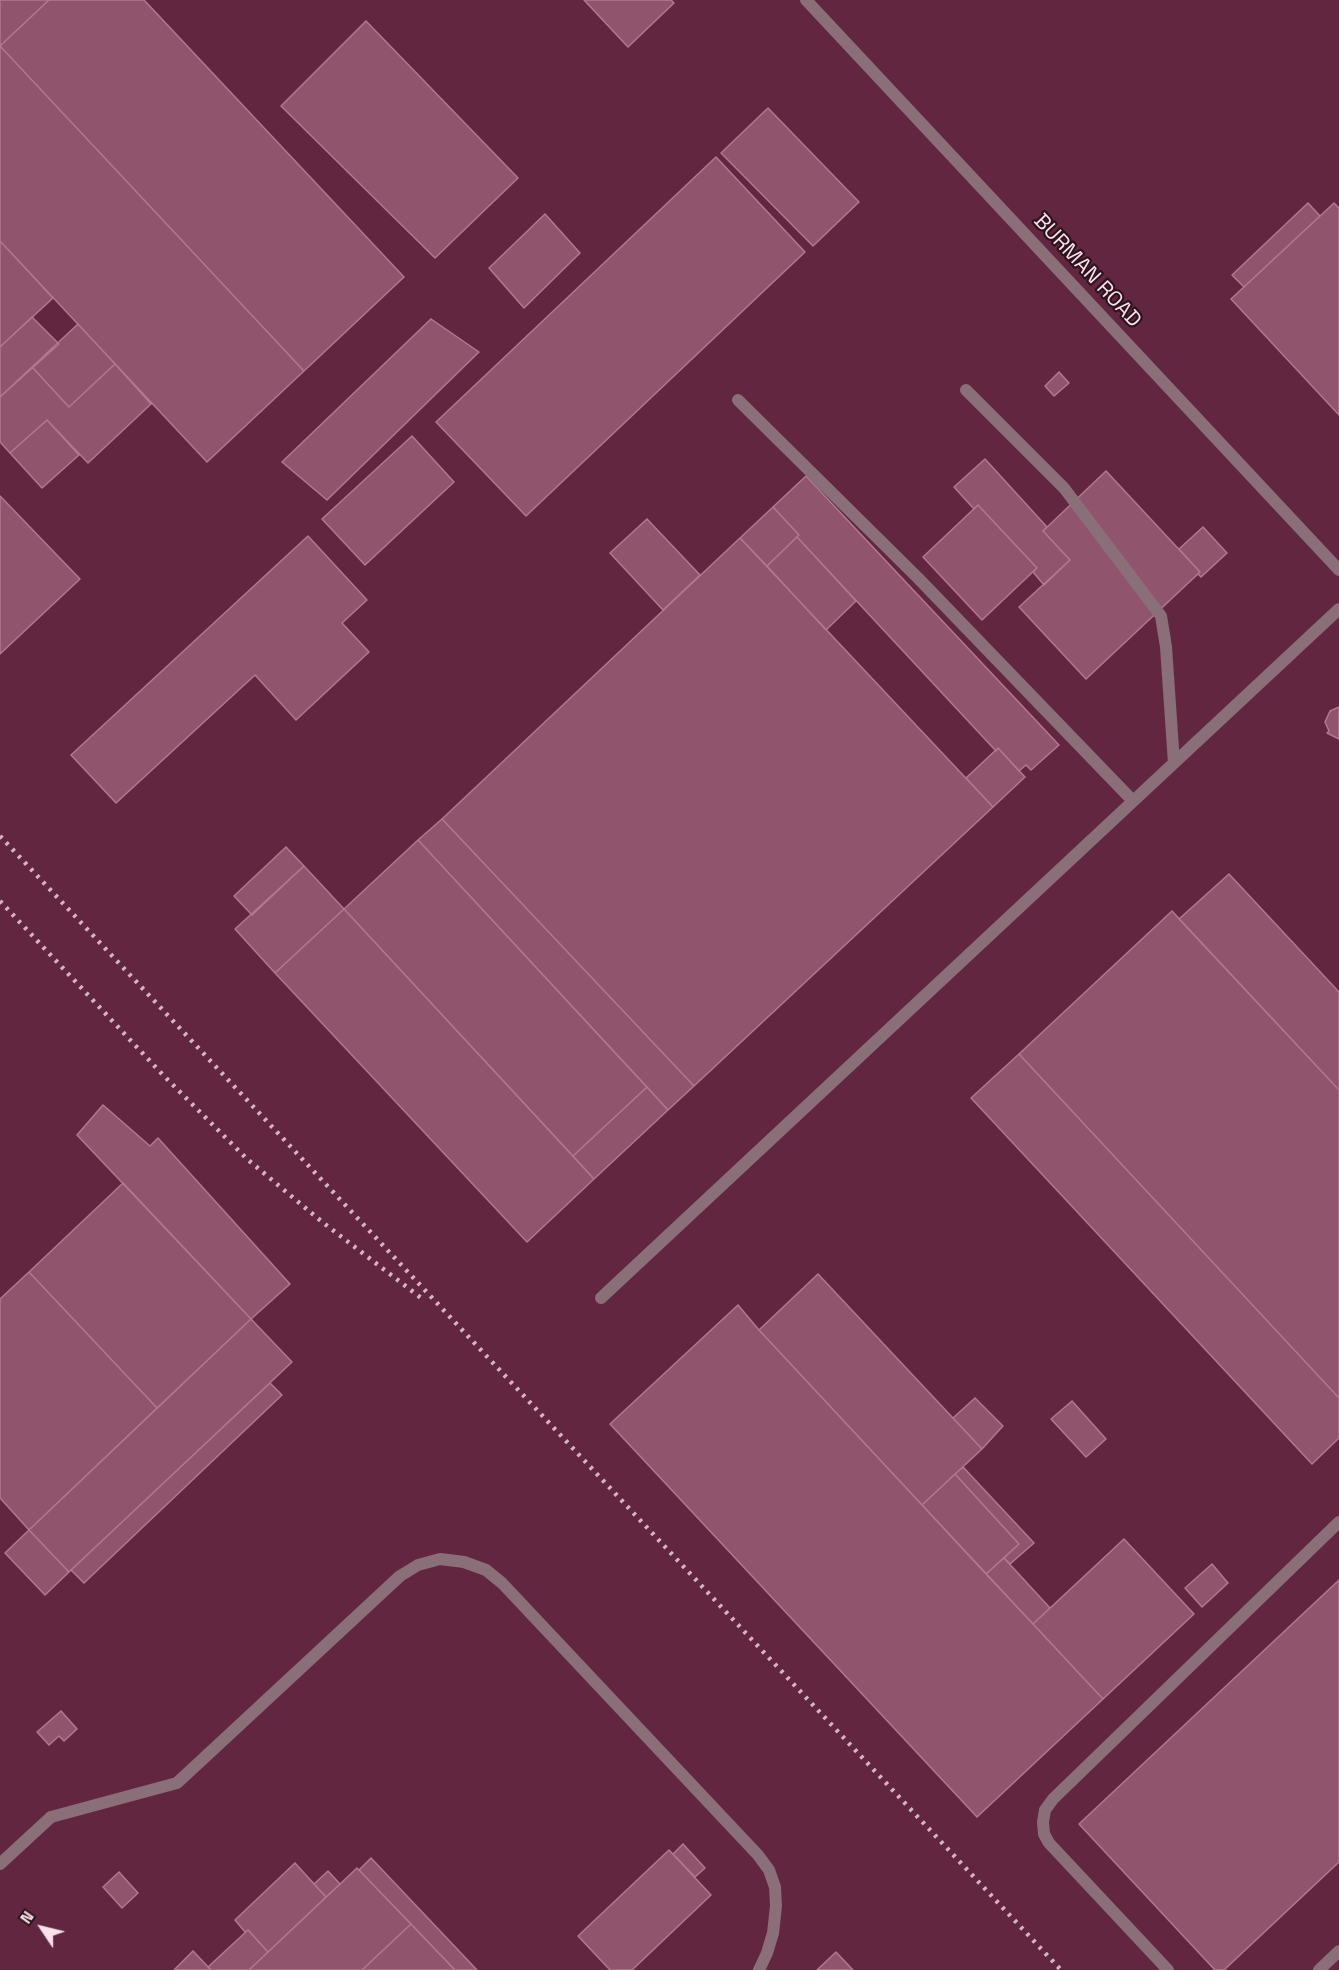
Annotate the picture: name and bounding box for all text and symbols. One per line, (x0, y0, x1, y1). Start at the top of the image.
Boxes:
street label: BURMAN ROAD (1028, 209, 1146, 333)
north arrow (12, 1898, 72, 1958)
text: N (15, 1907, 39, 1928)

